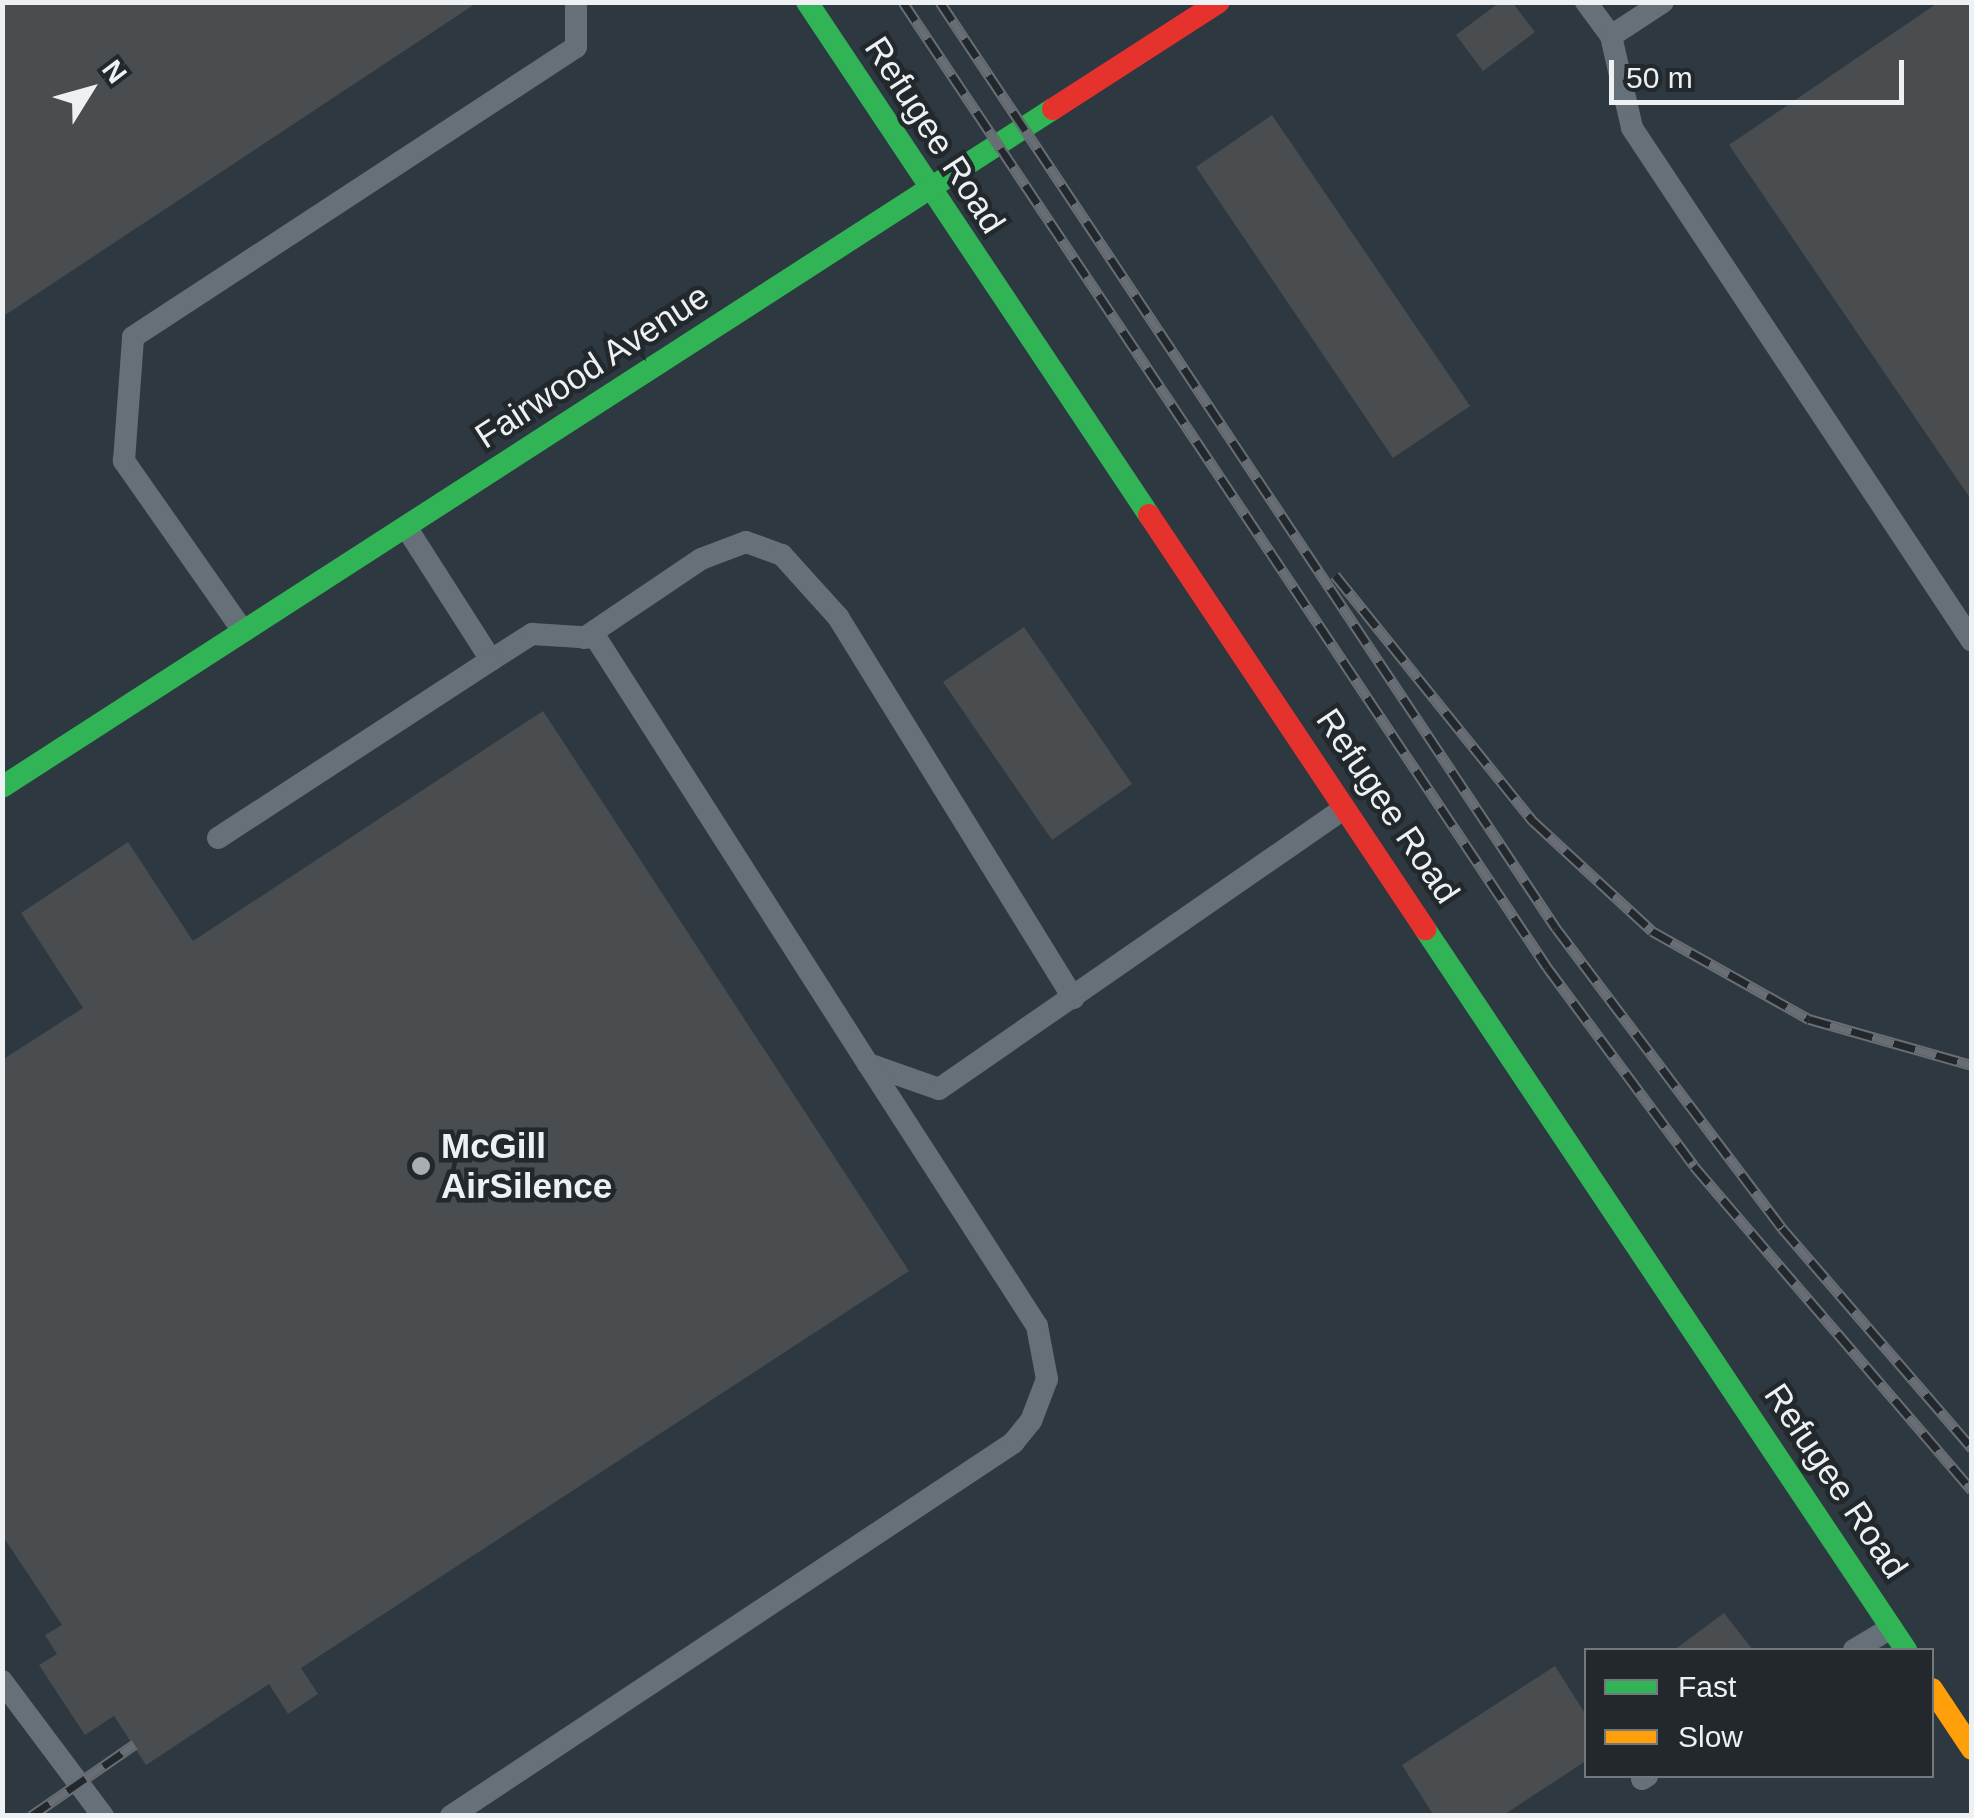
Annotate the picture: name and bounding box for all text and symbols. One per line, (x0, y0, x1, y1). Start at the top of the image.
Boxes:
street label: Refugee Road (856, 29, 1014, 241)
north arrow (40, 40, 140, 140)
scale bar (1614, 40, 1909, 102)
text: N (96, 54, 133, 89)
text: 50 m (1626, 61, 1693, 94)
street label: Fairwood Avenue (467, 274, 717, 458)
street label: Refugee Road (1307, 701, 1469, 911)
place label: McGill AirSilence (441, 1125, 612, 1207)
marker: McGill AirSilence (410, 1155, 432, 1177)
street label: Refugee Road (1755, 1376, 1917, 1586)
legend (1584, 1648, 1934, 1778)
text: Fast (1678, 1670, 1736, 1703)
text: Slow (1678, 1720, 1743, 1753)

